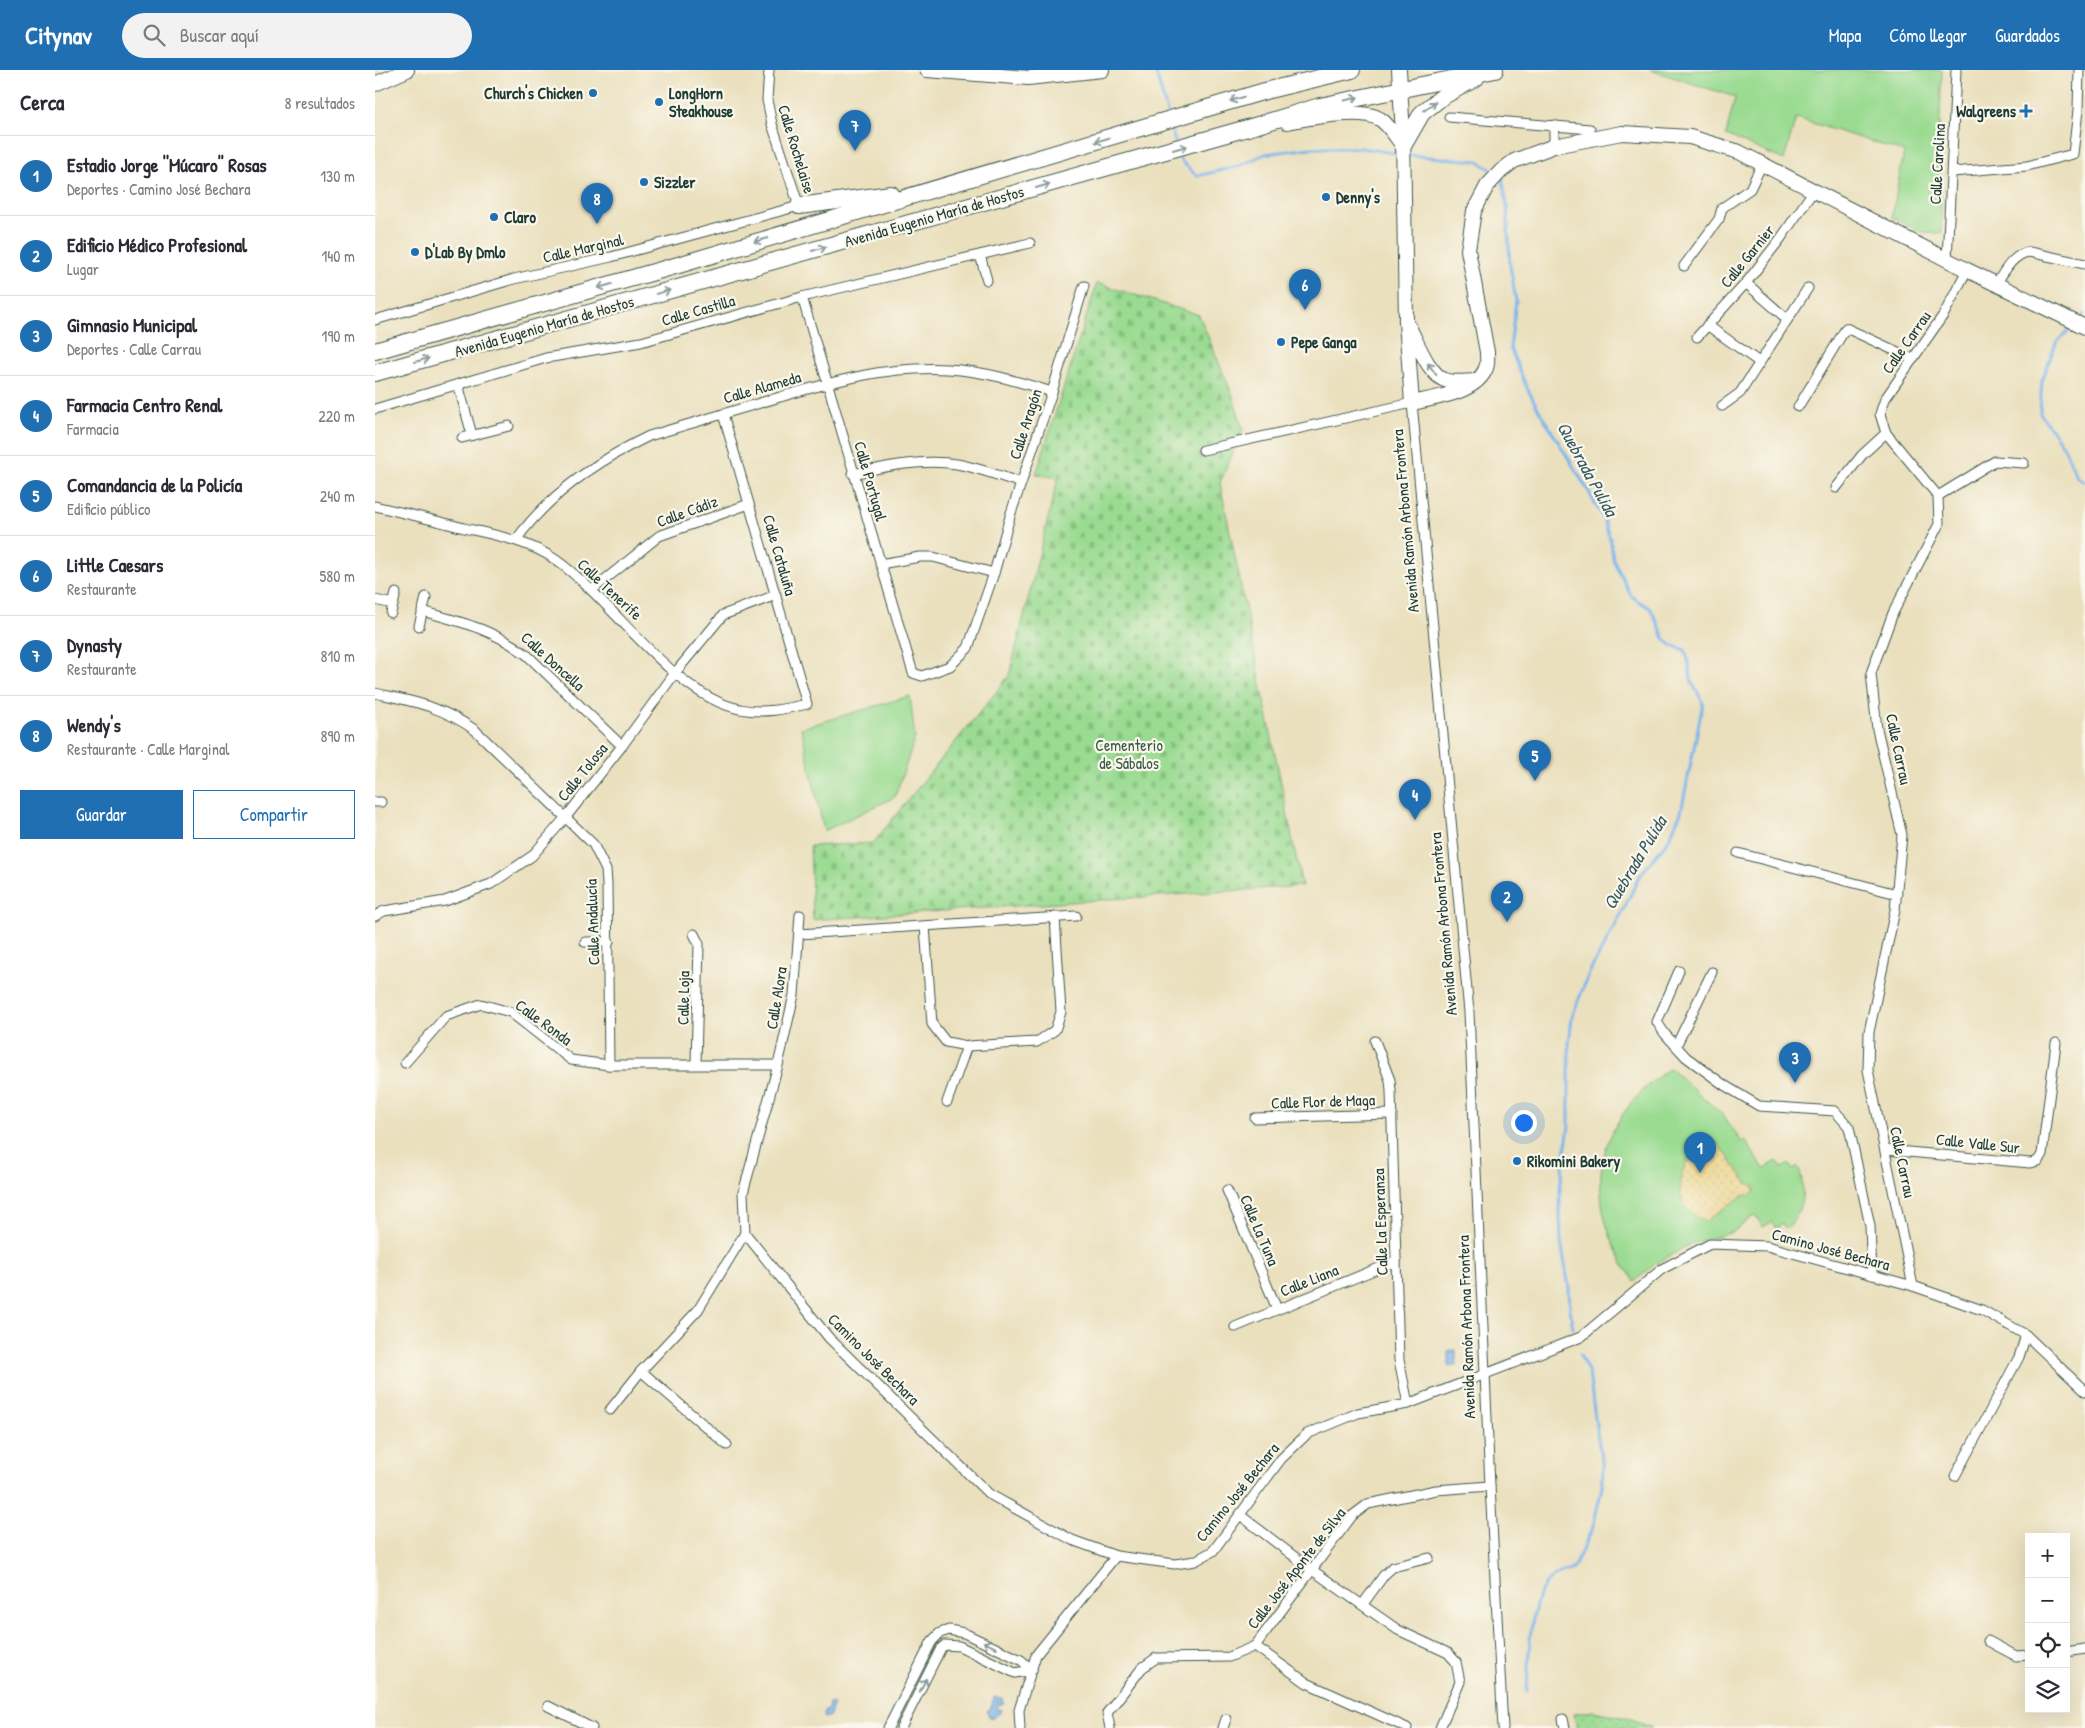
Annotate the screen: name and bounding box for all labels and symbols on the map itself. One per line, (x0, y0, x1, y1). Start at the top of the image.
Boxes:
place label: Church's Chicken (484, 82, 583, 104)
place label: LongHorn Steakhouse (669, 82, 734, 122)
marker: Church's Chicken (587, 87, 599, 99)
one-way arrow (1343, 94, 1359, 104)
one-way arrow (1230, 95, 1246, 105)
marker: LongHorn Steakhouse (653, 96, 665, 108)
place label: Walgreens (1956, 100, 2017, 123)
one-way arrow (1423, 101, 1437, 111)
street label: Calle Rochelaise (773, 102, 821, 197)
marker: Walgreens (2020, 105, 2032, 117)
pin: 7 (839, 110, 871, 151)
street label: Calle Carolina (1924, 123, 1950, 205)
one-way arrow (1094, 136, 1110, 146)
one-way arrow (1172, 142, 1188, 152)
place label: Sizzler (654, 171, 696, 193)
marker: Sizzler (638, 176, 650, 188)
street label: Avenida Eugenio María de Hostos (842, 180, 1026, 252)
one-way arrow (1035, 181, 1051, 190)
pin: 8 (581, 183, 613, 224)
place label: Denny's (1336, 186, 1381, 209)
marker: Denny's (1320, 191, 1332, 203)
place label: Claro (504, 206, 536, 228)
marker: Claro (488, 211, 500, 223)
street label: Calle Garnier (1715, 220, 1779, 292)
street label: Calle Marginal (540, 228, 626, 268)
one-way arrow (753, 236, 769, 246)
place label: D'Lab By Dmlo (425, 241, 506, 264)
one-way arrow (811, 243, 827, 253)
marker: D'Lab By Dmlo (409, 246, 421, 258)
pin: 6 (1289, 269, 1321, 310)
one-way arrow (597, 281, 613, 291)
one-way arrow (654, 287, 670, 297)
street label: Calle Castilla (659, 289, 737, 331)
street label: Avenida Eugenio María de Hostos (452, 290, 636, 362)
street label: Calle Carrau (1876, 306, 1936, 378)
place label: Pepe Ganga (1291, 331, 1357, 354)
marker: Pepe Ganga (1275, 336, 1287, 348)
one-way arrow (414, 354, 430, 364)
one-way arrow (1427, 362, 1437, 376)
street label: Calle Alameda (720, 365, 804, 409)
street label: Calle Aragón (1003, 386, 1047, 462)
water label: Quebrada Pulida (1551, 417, 1625, 522)
street label: Avenida Ramón Arbona Frontera (1386, 429, 1424, 613)
street label: Calle Portugal (849, 439, 893, 524)
street label: Calle Cádiz (653, 490, 721, 532)
street label: Calle Cataluña (758, 512, 802, 598)
street label: Calle Tenerife (573, 553, 648, 625)
street label: Calle Doncella (516, 626, 590, 696)
street label: Calle Carrau (1881, 711, 1917, 787)
park label: Cementerio de Sábalos (1095, 734, 1163, 774)
street label: Calle Tolosa (552, 738, 612, 806)
pin: 5 (1519, 740, 1551, 781)
pin: 4 (1399, 779, 1431, 820)
water label: Quebrada Pulida (1597, 810, 1673, 914)
street label: Avenida Ramón Arbona Frontera (1424, 832, 1462, 1016)
street label: Calle Andalucía (580, 879, 604, 965)
pin: 2 (1491, 881, 1523, 922)
street label: Calle Alora (760, 965, 792, 1031)
street label: Calle Loja (672, 971, 694, 1025)
street label: Calle Ronda (511, 994, 577, 1050)
pin: 3 (1779, 1042, 1811, 1083)
street label: Calle Flor de Maga (1271, 1088, 1375, 1114)
your location (1511, 1110, 1537, 1136)
street label: Calle Carrau (1885, 1124, 1921, 1200)
street label: Calle Valle Sur (1935, 1128, 2021, 1158)
pin: 1 (1684, 1132, 1716, 1173)
place label: Rikomini Bakery (1527, 1150, 1620, 1173)
marker: Rikomini Bakery (1511, 1155, 1523, 1167)
street label: Calle La Esperanza (1367, 1168, 1393, 1276)
street label: Calle La Tuna (1235, 1191, 1285, 1269)
street label: Camino José Bechara (1769, 1223, 1893, 1275)
street label: Avenida Ramón Arbona Frontera (1452, 1235, 1480, 1419)
street label: Calle Liana (1276, 1258, 1342, 1302)
street label: Camino José Bechara (823, 1308, 925, 1410)
street label: Camino José Bechara (1190, 1438, 1284, 1546)
street label: Calle José Aponte de Silva (1242, 1503, 1350, 1633)
one-way arrow (983, 1640, 998, 1650)
one-way arrow (918, 1677, 928, 1692)

